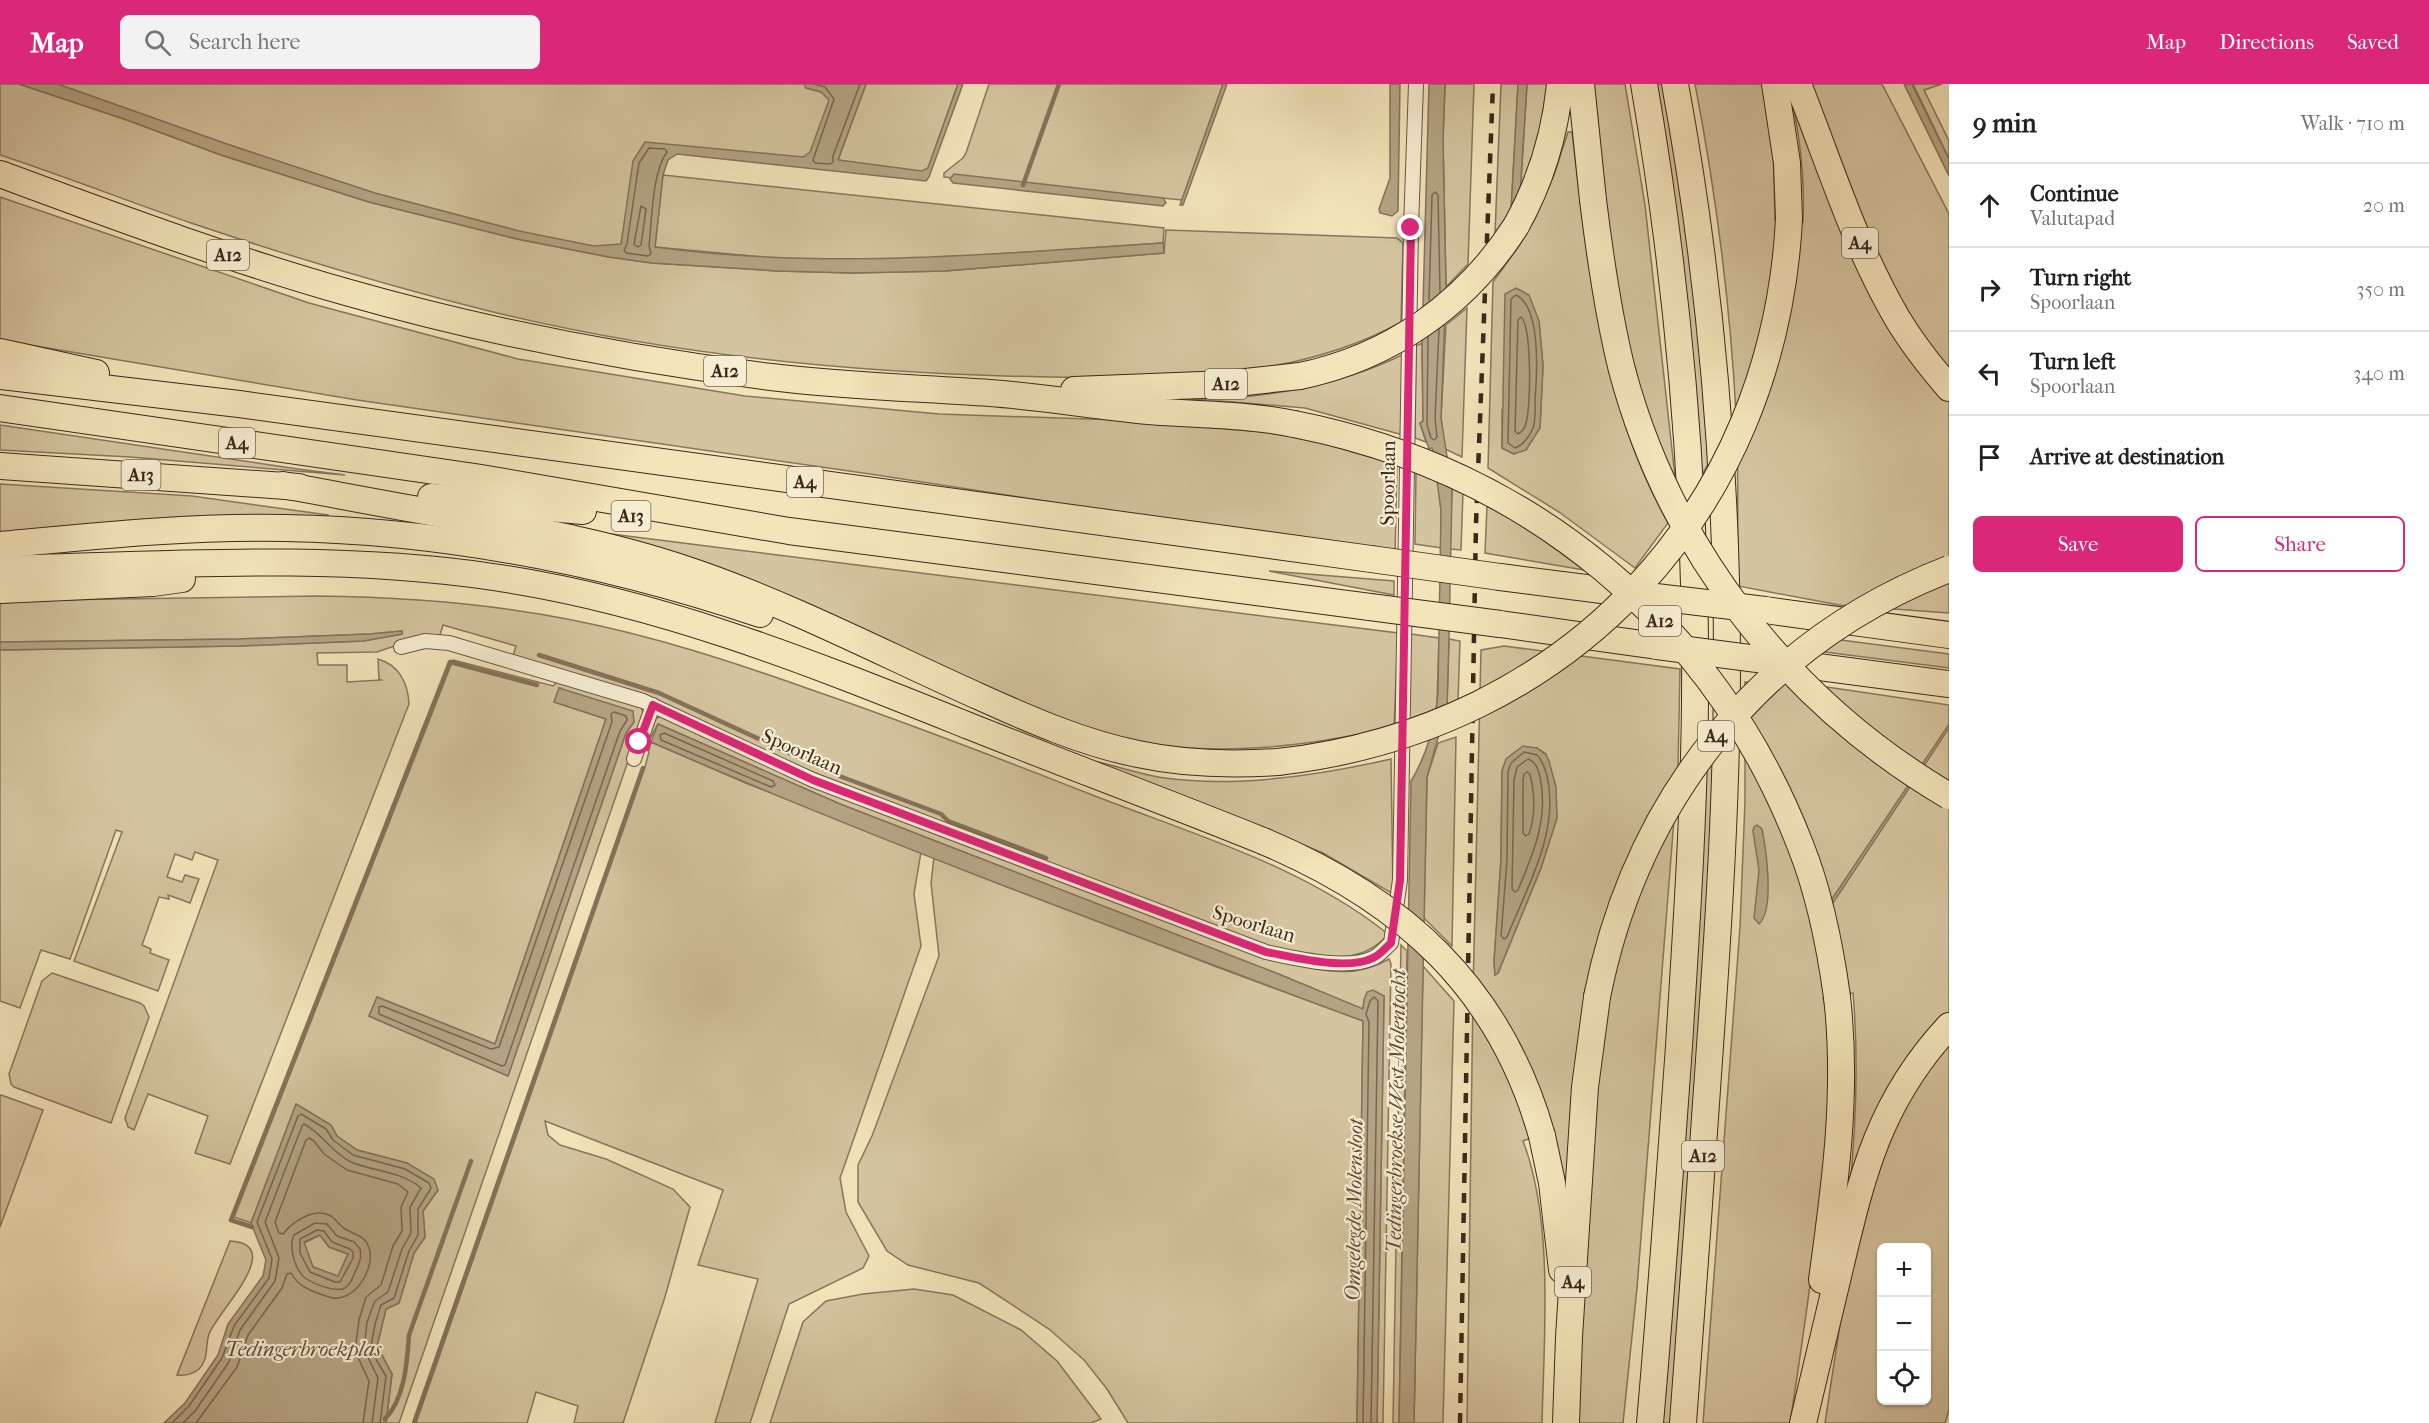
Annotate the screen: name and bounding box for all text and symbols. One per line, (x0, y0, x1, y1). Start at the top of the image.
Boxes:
search box (120, 15, 540, 69)
text: Map (30, 26, 84, 59)
icon: search (141, 26, 174, 59)
text: Search here (189, 29, 300, 55)
text: Map (2146, 30, 2186, 54)
text: Directions (2219, 30, 2314, 54)
text: Saved (2347, 30, 2399, 54)
text: 9 min (1973, 108, 2037, 139)
text: Walk · 710 m (2300, 112, 2405, 135)
text: Continue (2030, 181, 2119, 207)
icon: ahead (1973, 189, 2006, 222)
text: 20 m (2363, 194, 2405, 217)
text: Valutapad (2030, 207, 2115, 230)
route end (1397, 214, 1423, 240)
road number: A4 (1842, 228, 1878, 258)
road number: A12 (207, 240, 249, 270)
text: Turn right (2030, 265, 2131, 291)
icon: right (1973, 273, 2006, 306)
text: 350 m (2356, 278, 2405, 301)
text: Spoorlaan (2030, 291, 2115, 314)
text: Turn left (2030, 349, 2116, 375)
road number: A12 (704, 356, 746, 386)
icon: left (1973, 357, 2006, 390)
text: 340 m (2353, 362, 2405, 385)
road number: A12 (1205, 369, 1247, 399)
text: Spoorlaan (2030, 375, 2115, 398)
road number: A4 (219, 428, 255, 458)
street label: Spoorlaan (1376, 440, 1400, 526)
icon: arrive (1973, 441, 2006, 474)
text: Arrive at destination (2030, 444, 2224, 470)
road number: A13 (122, 460, 160, 490)
road number: A4 (787, 467, 823, 497)
road number: A13 (612, 501, 650, 531)
button: Save (1973, 516, 2183, 572)
button: Share (2195, 516, 2405, 572)
road number: A12 (1639, 606, 1681, 636)
road number: A4 (1698, 721, 1734, 751)
street label: Spoorlaan (758, 724, 846, 780)
route start (625, 728, 651, 754)
street label: Spoorlaan (1210, 901, 1299, 948)
water label: Tedingerbroekse West-Molentocht (1382, 967, 1411, 1253)
water label: Omgelegde Molensloot (1340, 1117, 1368, 1301)
road number: A12 (1682, 1141, 1724, 1171)
map controls (1877, 1243, 1931, 1405)
button: + (1877, 1243, 1931, 1297)
road number: A4 (1555, 1267, 1591, 1297)
button: − (1877, 1297, 1931, 1351)
water label: Tedingerbroekplas (225, 1337, 382, 1361)
button: locate (1877, 1351, 1931, 1405)

